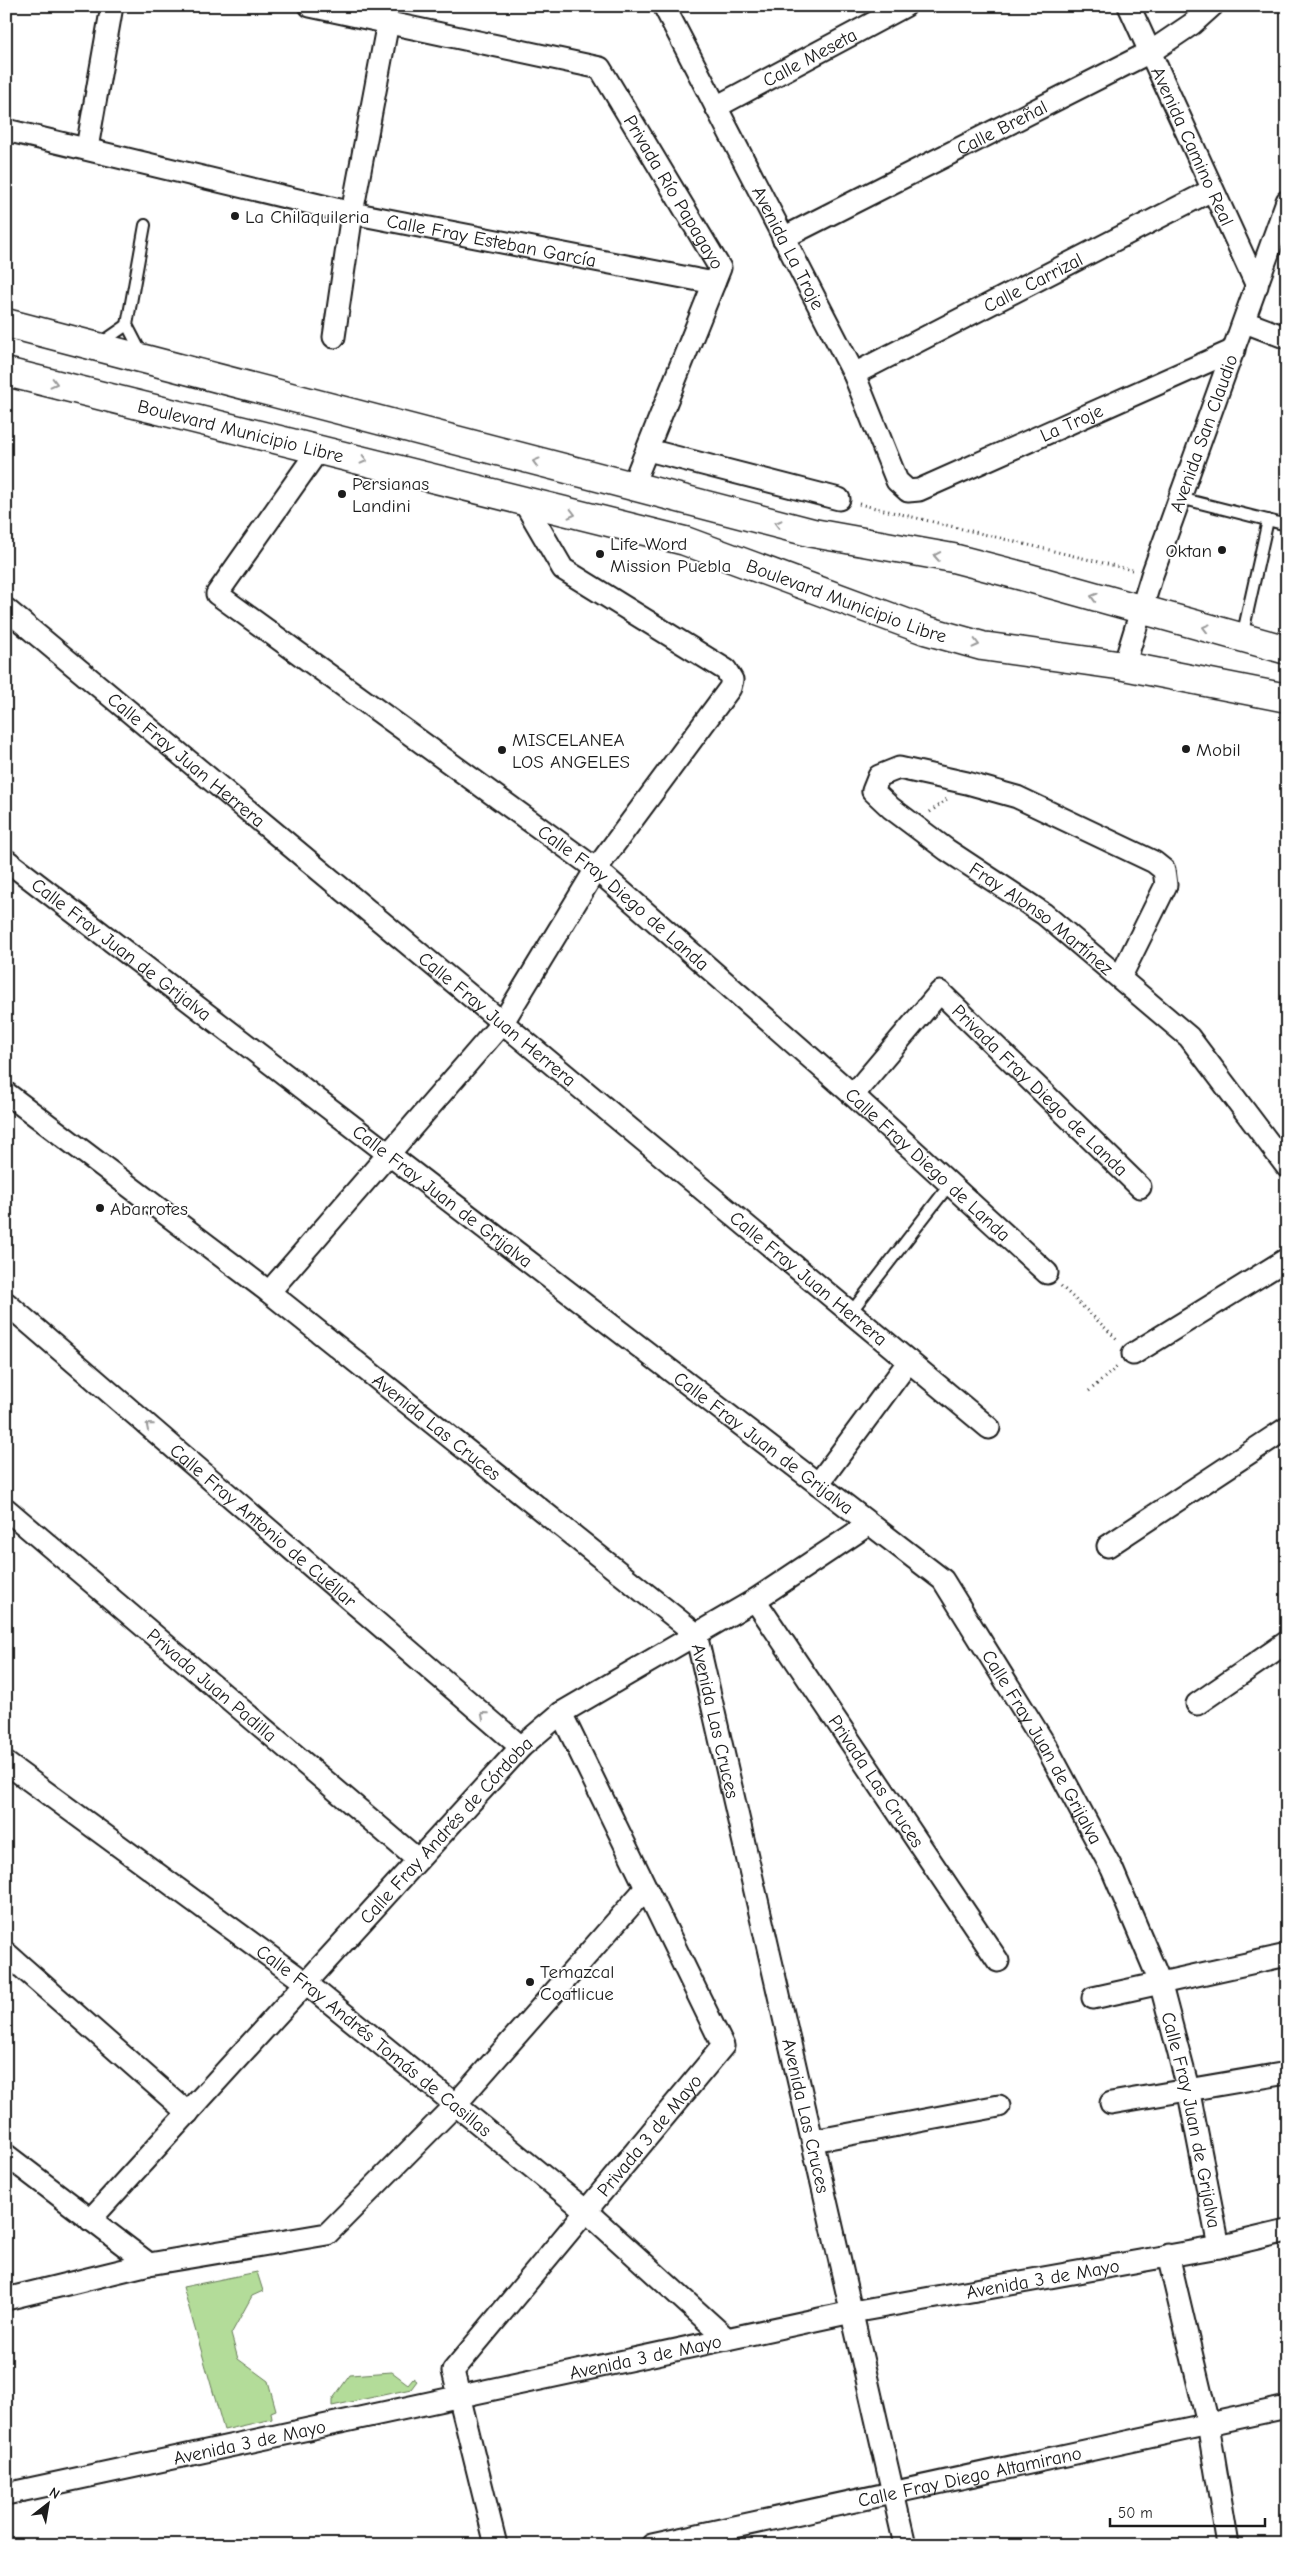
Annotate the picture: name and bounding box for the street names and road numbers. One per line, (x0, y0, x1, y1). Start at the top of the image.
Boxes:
street label: Calle Meseta (759, 24, 861, 92)
street label: Avenida Camino Real (1146, 64, 1238, 229)
street label: Calle Breñal (953, 96, 1051, 160)
street label: Privada Río Papagayo (619, 111, 728, 273)
street label: Avenida La Troje (747, 183, 829, 313)
street label: Calle Fray Esteban García (385, 210, 598, 272)
street label: Calle Carrizal (980, 248, 1086, 318)
street label: Avenida San Claudio (1166, 352, 1243, 515)
street label: Boulevard Municipio Libre (135, 395, 346, 468)
street label: La Troje (1037, 400, 1107, 447)
street label: Boulevard Municipio Libre (743, 555, 949, 648)
street label: Calle Fray Juan Herrera (103, 688, 269, 832)
street label: Calle Fray Diego de Landa (533, 821, 713, 975)
street label: Fray Alonso Martínez (965, 858, 1117, 980)
street label: Calle Fray Juan de Grijalva (27, 874, 215, 1026)
street label: Calle Fray Juan Herrera (414, 948, 580, 1091)
street label: Privada Fray Diego de Landa (947, 1000, 1132, 1181)
street label: Calle Fray Diego de Landa (841, 1084, 1015, 1246)
street label: Calle Fray Juan de Grijalva (348, 1120, 537, 1273)
street label: Calle Fray Juan Herrera (725, 1207, 891, 1351)
street label: Calle Fray Juan de Grijalva (669, 1367, 858, 1519)
street label: Avenida Las Cruces (368, 1369, 505, 1485)
street label: Calle Fray Antonio de Cuéllar (165, 1439, 361, 1612)
street label: Privada Juan Padilla (142, 1624, 281, 1747)
street label: Avenida Las Cruces (687, 1642, 743, 1801)
street label: Calle Fray Juan de Grijalva (977, 1646, 1107, 1848)
street label: Privada Las Cruces (824, 1711, 928, 1852)
street label: Calle Fray Andrés de Córdoba (355, 1732, 537, 1929)
street label: Calle Fray Andrés Tomás de Casillas (252, 1940, 496, 2142)
street label: Calle Fray Juan de Grijalva (1156, 2010, 1225, 2230)
street label: Avenida Las Cruces (777, 2036, 834, 2195)
street label: Privada 3 de Mayo (593, 2070, 707, 2201)
street label: Avenida 3 de Mayo (965, 2255, 1121, 2304)
street label: Avenida 3 de Mayo (567, 2330, 724, 2385)
street label: Avenida 3 de Mayo (171, 2416, 328, 2470)
street label: Calle Fray Diego Altamirano (856, 2442, 1084, 2512)

